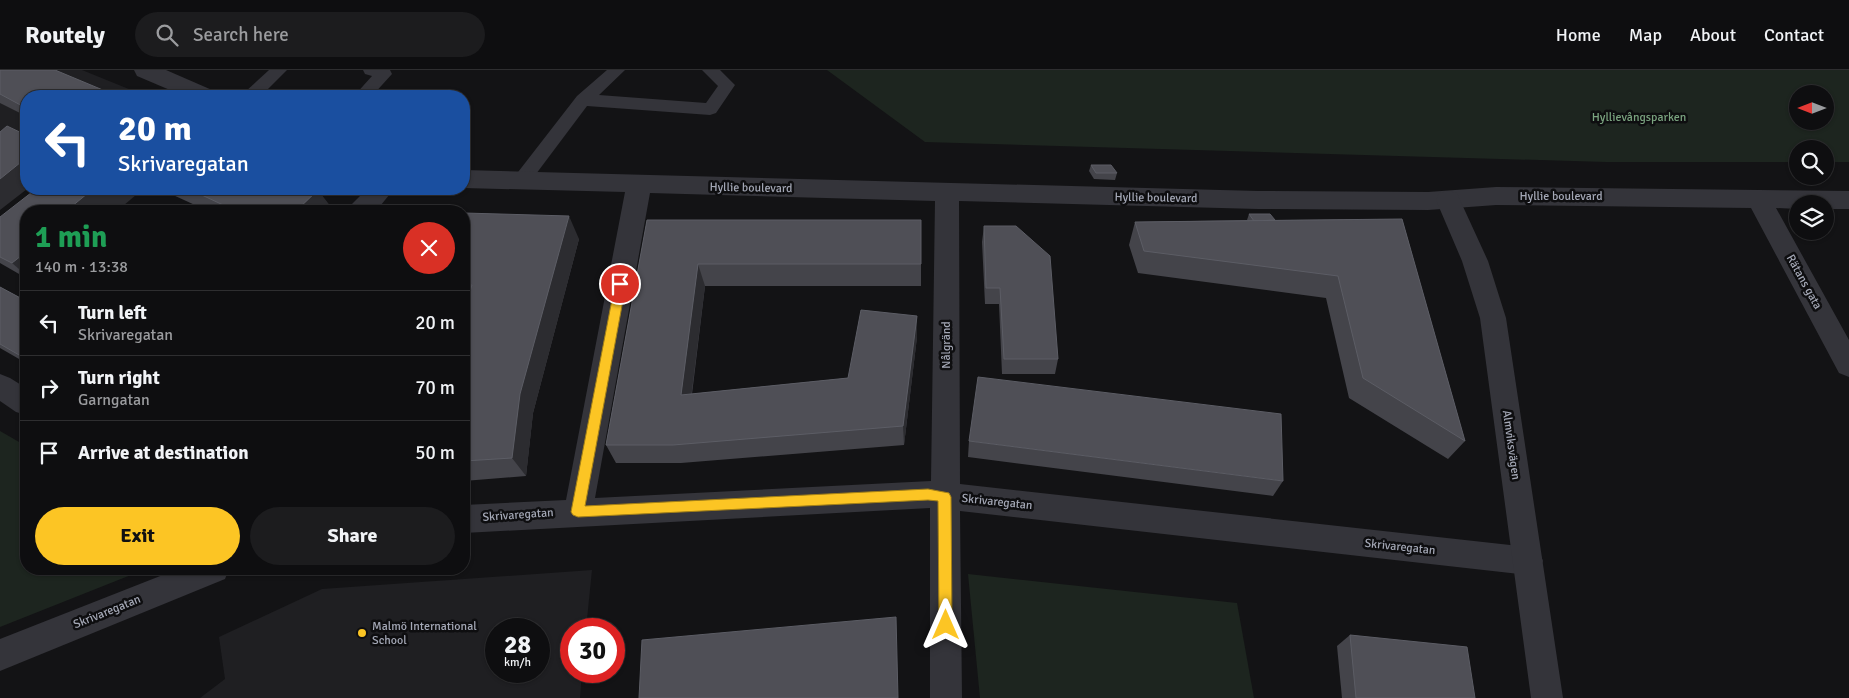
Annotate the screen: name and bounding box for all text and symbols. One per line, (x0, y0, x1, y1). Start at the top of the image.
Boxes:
search box (135, 12, 485, 57)
text: Routely (25, 20, 105, 50)
icon: search (153, 21, 181, 49)
text: Search here (193, 23, 289, 47)
text: Home (1556, 24, 1601, 46)
text: Map (1629, 24, 1662, 46)
text: About (1690, 24, 1736, 46)
text: Contact (1764, 24, 1824, 46)
north arrow (1789, 85, 1834, 130)
map controls (1789, 85, 1834, 240)
text: 20 m (118, 107, 192, 150)
icon: left (35, 110, 100, 175)
park label: Hyllievångsparken (1592, 110, 1686, 125)
button: search (1789, 140, 1834, 185)
text: Skrivaregatan (118, 150, 249, 177)
street label: Hyllie boulevard (709, 180, 793, 196)
street label: Hyllie boulevard (1519, 189, 1603, 204)
street label: Hyllie boulevard (1114, 190, 1198, 206)
button: layers (1789, 195, 1834, 240)
text: 1 min (35, 219, 107, 256)
button: close (403, 222, 455, 274)
street label: Rätans gata (1783, 252, 1825, 312)
text: 140 m · 13:38 (35, 257, 128, 277)
pin (599, 263, 641, 305)
icon: arrive (606, 270, 634, 298)
text: Turn left (78, 301, 147, 325)
icon: left (35, 309, 63, 337)
text: 20 m (415, 311, 455, 335)
street label: Nålgränd (939, 321, 954, 369)
text: Skrivaregatan (78, 325, 173, 345)
text: Turn right (78, 366, 160, 390)
icon: right (35, 374, 63, 402)
text: 70 m (415, 376, 455, 400)
text: Garngatan (78, 390, 150, 410)
street label: Almviksvägen (1499, 409, 1523, 481)
icon: arrive (35, 439, 63, 467)
text: Arrive at destination (78, 441, 249, 465)
text: 50 m (415, 441, 455, 465)
street label: Skrivaregatan (961, 491, 1033, 513)
street label: Skrivaregatan (482, 505, 554, 525)
button: Exit (35, 507, 240, 565)
button: Share (250, 507, 455, 565)
street label: Skrivaregatan (1364, 536, 1436, 558)
street label: Skrivaregatan (71, 592, 143, 632)
position arrow (919, 598, 971, 650)
speed limit sign: 30 (560, 618, 625, 683)
place label: Malmö International School (372, 619, 477, 648)
marker: Malmö International School (356, 627, 368, 639)
text: 28 (504, 629, 531, 660)
text: km/h (504, 655, 531, 670)

